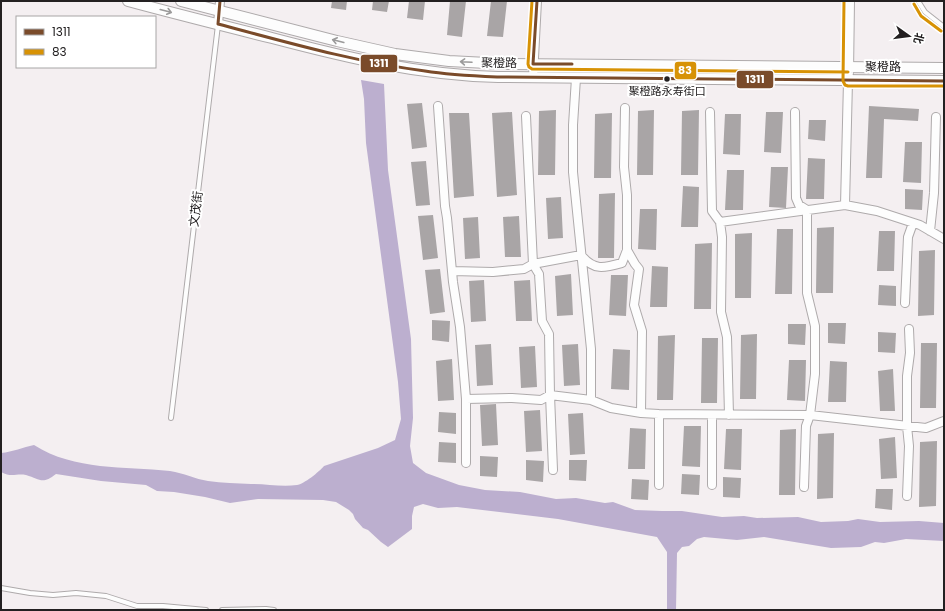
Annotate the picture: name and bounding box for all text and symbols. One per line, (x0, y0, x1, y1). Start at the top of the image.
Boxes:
one-way arrow (159, 8, 172, 15)
legend (16, 16, 156, 68)
north arrow (889, 16, 929, 56)
text: 1311 (52, 23, 71, 40)
text: 北 (910, 31, 928, 46)
one-way arrow (332, 37, 345, 44)
text: 83 (52, 43, 67, 60)
line badge: 1311 (360, 54, 398, 73)
street label: 聚橙路 (481, 54, 517, 71)
text: 1311 (369, 55, 389, 71)
street label: 聚橙路 (865, 58, 901, 75)
one-way arrow (460, 59, 473, 66)
line badge: 83 (674, 61, 697, 80)
text: 83 (678, 62, 692, 78)
line badge: 1311 (736, 70, 774, 89)
text: 1311 (745, 71, 765, 87)
marker: 聚橙路永寿街口 (662, 74, 672, 84)
place label: 聚橙路永寿街口 (629, 83, 706, 99)
street label: 文茂街 (185, 190, 206, 228)

